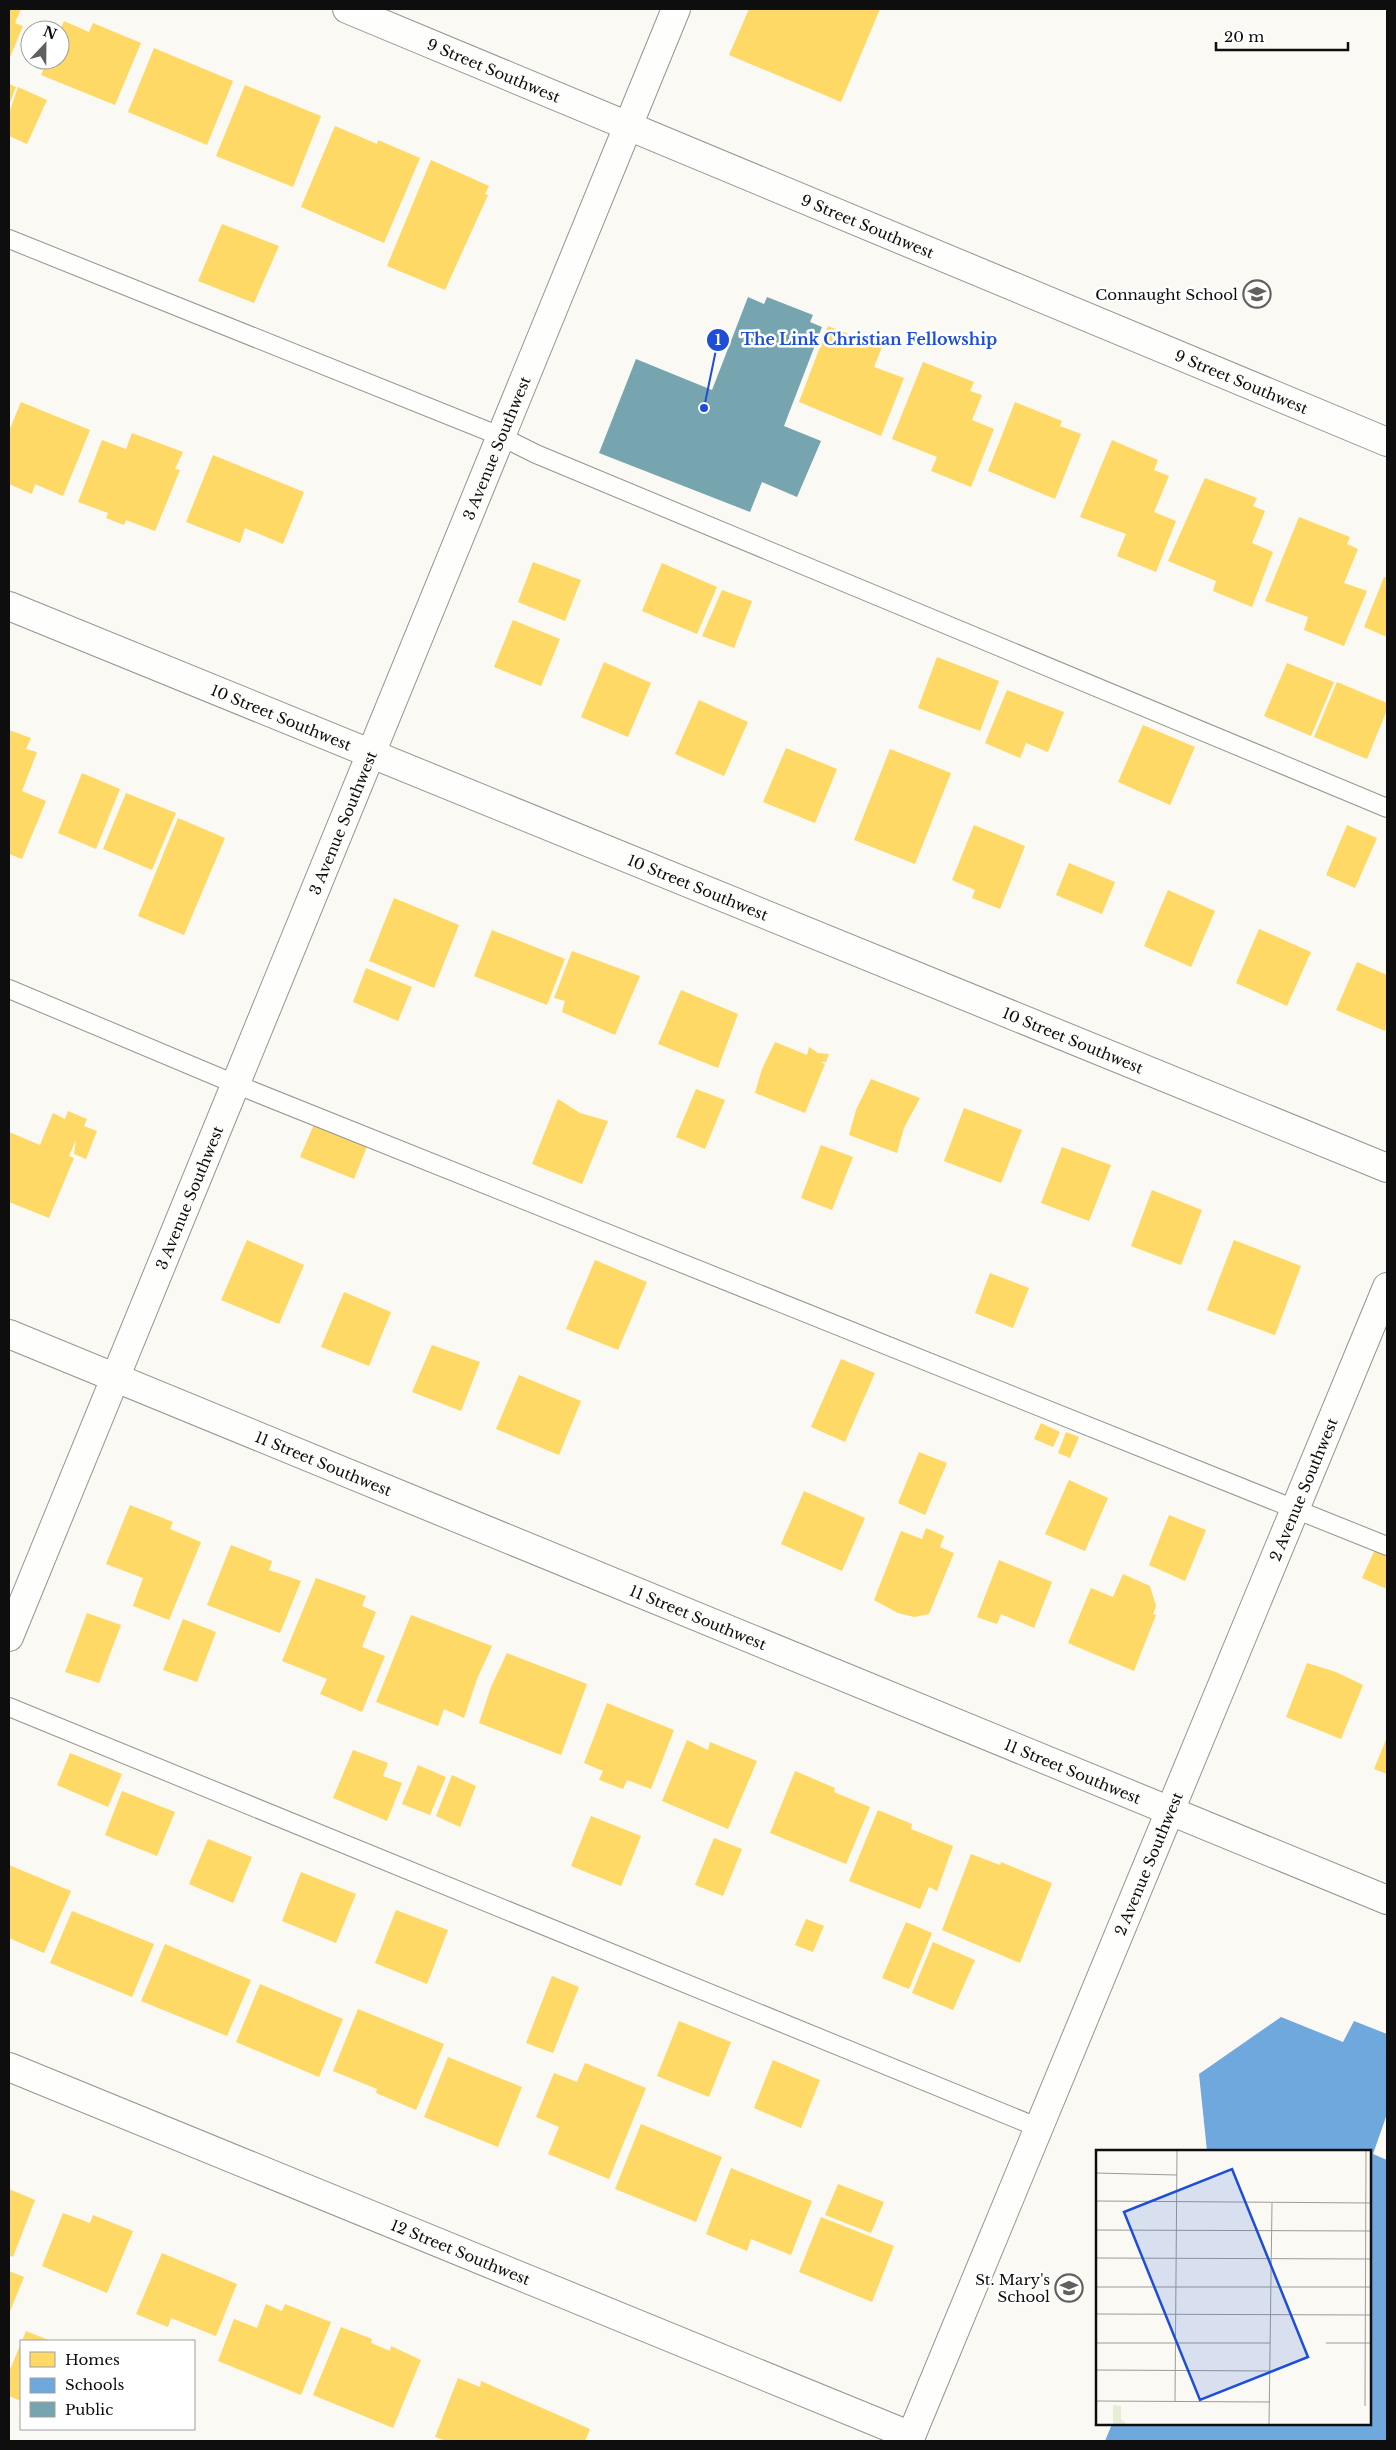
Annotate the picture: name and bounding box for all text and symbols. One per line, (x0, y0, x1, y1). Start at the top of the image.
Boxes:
north arrow (20, 20, 70, 70)
scale bar (1216, 20, 1348, 52)
text: N (40, 22, 59, 44)
text: 20 m (1224, 27, 1264, 46)
street label: 9 Street Southwest (424, 34, 563, 106)
street label: 9 Street Southwest (798, 190, 937, 262)
school or university icon: Connaught School (1242, 279, 1272, 309)
place label: Connaught School (1095, 285, 1238, 304)
callout: The Link Christian Fellowship (705, 324, 1007, 355)
text: The Link Christian Fellowship (741, 329, 997, 349)
text: 1 (715, 330, 722, 349)
street label: 9 Street Southwest (1172, 345, 1311, 418)
street label: 3 Avenue Southwest (458, 373, 534, 522)
street label: 10 Street Southwest (208, 680, 355, 754)
street label: 3 Avenue Southwest (305, 748, 381, 897)
street label: 10 Street Southwest (625, 850, 771, 924)
street label: 10 Street Southwest (1000, 1003, 1146, 1077)
street label: 3 Avenue Southwest (151, 1123, 227, 1272)
street label: 2 Avenue Southwest (1265, 1415, 1341, 1564)
street label: 11 Street Southwest (252, 1427, 395, 1500)
street label: 11 Street Southwest (627, 1581, 770, 1654)
street label: 11 Street Southwest (1002, 1734, 1144, 1808)
street label: 2 Avenue Southwest (1110, 1789, 1186, 1938)
inset map (1096, 2150, 1371, 2425)
street label: 12 Street Southwest (388, 2215, 533, 2289)
place label: St. Mary's School (975, 2270, 1050, 2306)
school or university icon: St. Mary's School (1054, 2273, 1084, 2303)
legend (20, 2340, 195, 2430)
text: Homes (65, 2350, 120, 2369)
text: Schools (65, 2375, 125, 2394)
text: Public (65, 2400, 113, 2419)

